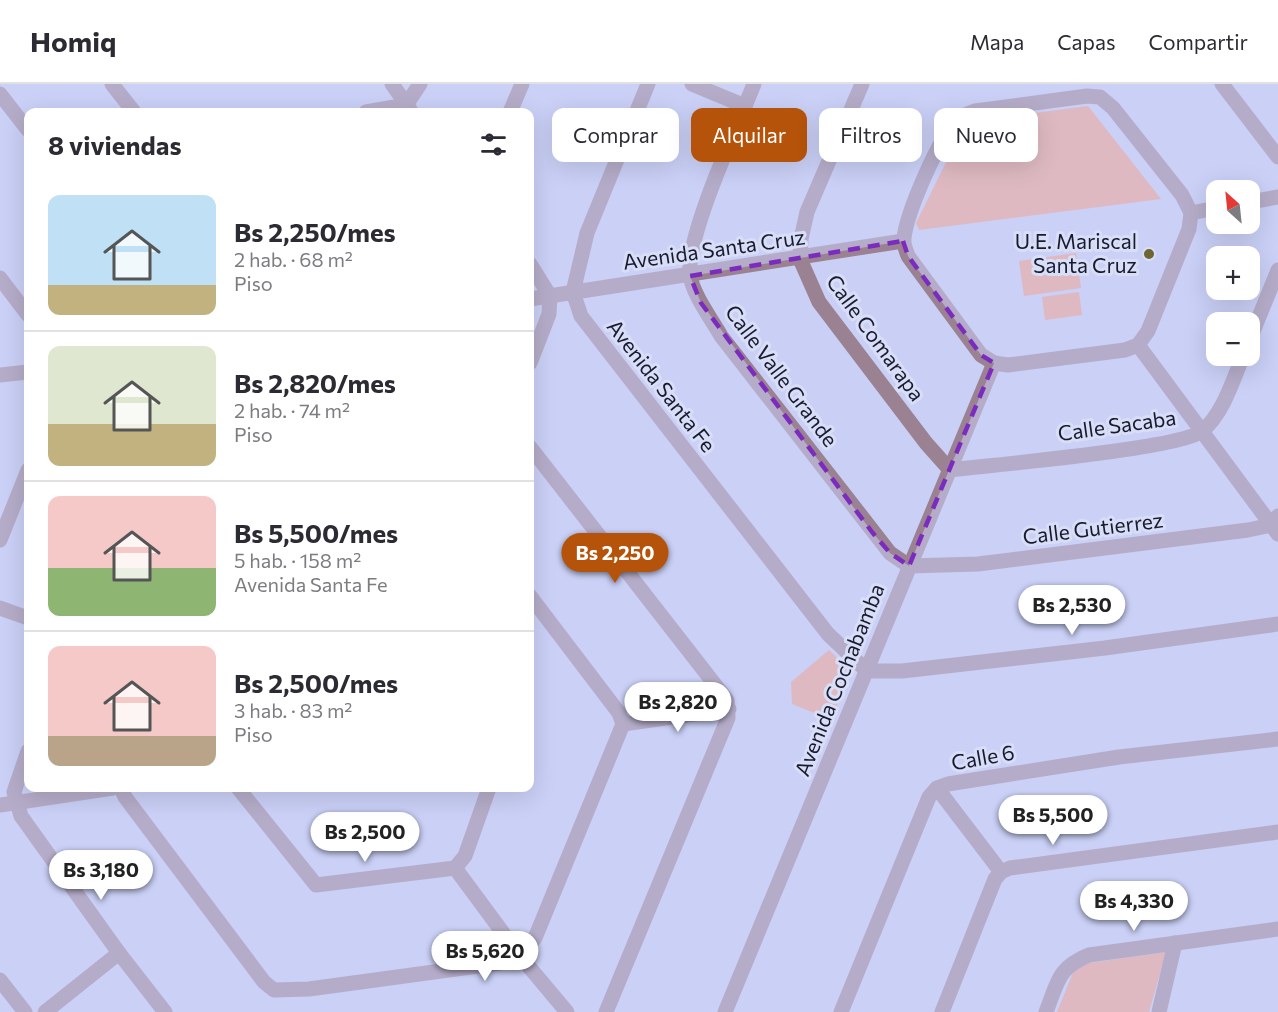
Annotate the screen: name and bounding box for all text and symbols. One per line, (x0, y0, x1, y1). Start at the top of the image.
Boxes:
text: Homiq (30, 24, 116, 58)
text: Mapa (970, 29, 1024, 54)
text: Capas (1057, 29, 1116, 54)
text: Compartir (1149, 29, 1248, 54)
chip: Comprar (552, 108, 679, 162)
chip: Alquilar (691, 108, 807, 162)
chip: Filtros (819, 108, 922, 162)
chip: Nuevo (934, 108, 1038, 162)
icon: filters (477, 128, 510, 161)
text: 8 viviendas (48, 129, 182, 160)
north arrow (1206, 180, 1260, 234)
map controls (1206, 180, 1260, 366)
text: Bs 2,250/mes (234, 216, 396, 247)
icon: home (96, 219, 168, 291)
street label: Avenida Santa Cruz (621, 223, 806, 274)
place label: U.E. Mariscal Santa Cruz (1015, 228, 1137, 277)
button: + (1206, 246, 1260, 300)
text: 2 hab. · 68 m² (234, 247, 353, 271)
marker: U.E. Mariscal Santa Cruz (1142, 247, 1156, 261)
street label: Calle Comarapa (822, 269, 930, 405)
text: Piso (234, 271, 273, 295)
street label: Calle Valle Grande (721, 299, 844, 451)
button: − (1206, 312, 1260, 366)
street label: Avenida Santa Fe (603, 314, 722, 456)
text: Bs 2,820/mes (234, 367, 396, 398)
icon: home (96, 370, 168, 442)
text: 2 hab. · 74 m² (234, 398, 350, 422)
street label: Calle Sacaba (1056, 404, 1178, 445)
text: Piso (234, 422, 273, 446)
street label: Calle Gutierrez (1021, 506, 1164, 549)
text: Bs 5,500/mes (234, 517, 398, 548)
icon: home (96, 520, 168, 592)
pin: Bs 2,250 (553, 533, 677, 584)
text: Bs 2,250 (575, 540, 655, 564)
text: 5 hab. · 158 m² (234, 548, 361, 572)
text: Avenida Santa Fe (234, 572, 388, 596)
street label: Avenida Cochabamba (789, 580, 889, 779)
pin: Bs 2,530 (1010, 585, 1134, 636)
text: Bs 2,530 (1032, 592, 1112, 616)
text: Bs 2,500/mes (234, 667, 398, 698)
icon: home (96, 670, 168, 742)
pin: Bs 2,820 (616, 682, 740, 733)
text: Bs 2,820 (638, 689, 718, 713)
text: 3 hab. · 83 m² (234, 698, 352, 722)
text: Piso (234, 722, 273, 746)
street label: Calle 6 (949, 739, 1016, 774)
pin: Bs 5,500 (991, 795, 1115, 846)
text: Bs 5,500 (1012, 802, 1094, 826)
pin: Bs 2,500 (303, 812, 427, 863)
text: Bs 2,500 (325, 819, 406, 843)
pin: Bs 3,180 (39, 850, 163, 901)
text: Bs 3,180 (63, 857, 139, 881)
pin: Bs 4,330 (1072, 881, 1196, 932)
text: Bs 4,330 (1094, 888, 1174, 912)
pin: Bs 5,620 (423, 931, 547, 982)
text: Bs 5,620 (445, 938, 525, 962)

